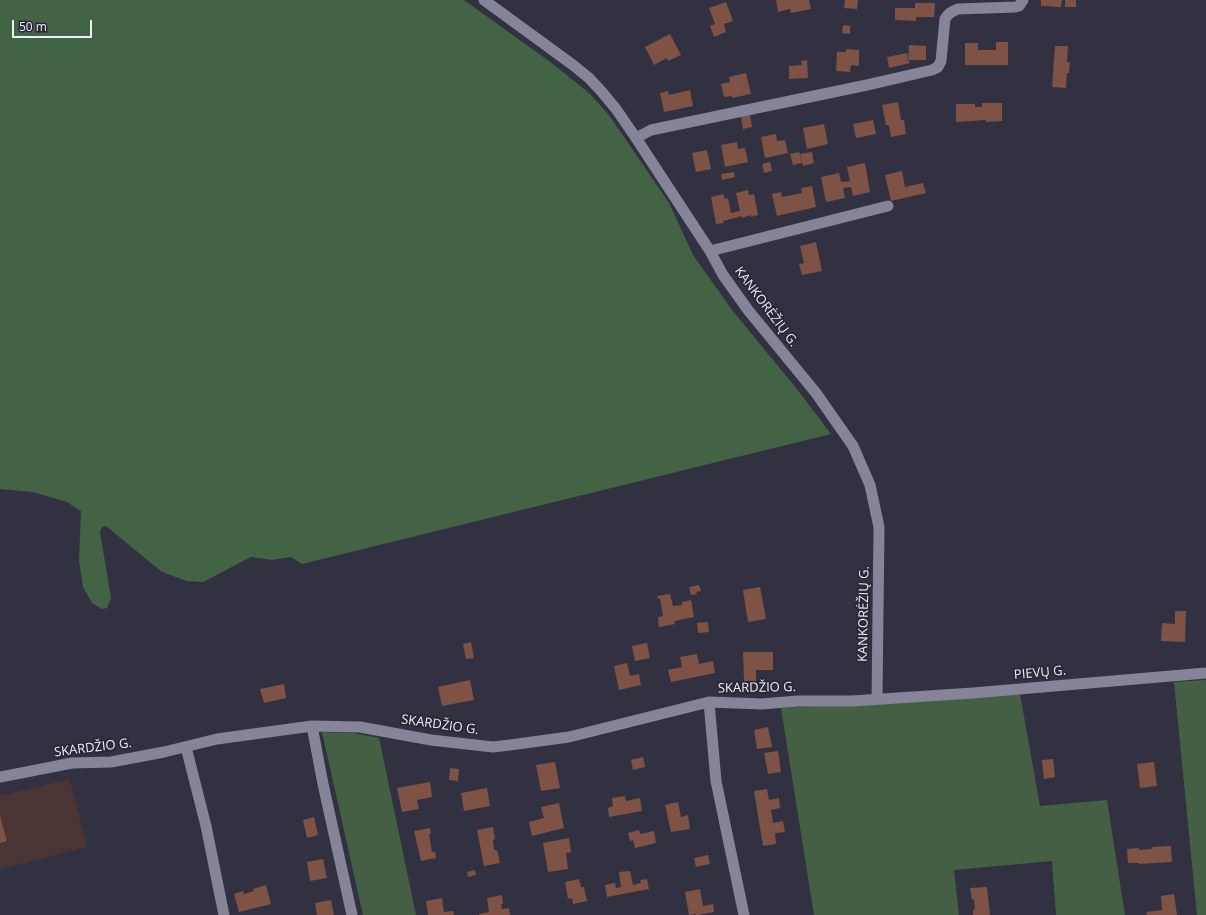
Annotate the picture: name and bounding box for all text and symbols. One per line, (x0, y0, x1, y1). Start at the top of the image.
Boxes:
scale bar (14, 12, 94, 38)
text: 50 m (19, 18, 47, 35)
street label: KANKORĖŽIŲ G. (731, 264, 801, 350)
street label: KANKORĖŽIŲ G. (855, 566, 873, 662)
street label: PIEVŲ G. (1013, 663, 1067, 683)
street label: SKARDŽIO G. (718, 680, 796, 696)
street label: SKARDŽIO G. (400, 712, 480, 738)
street label: SKARDŽIO G. (53, 735, 133, 761)

